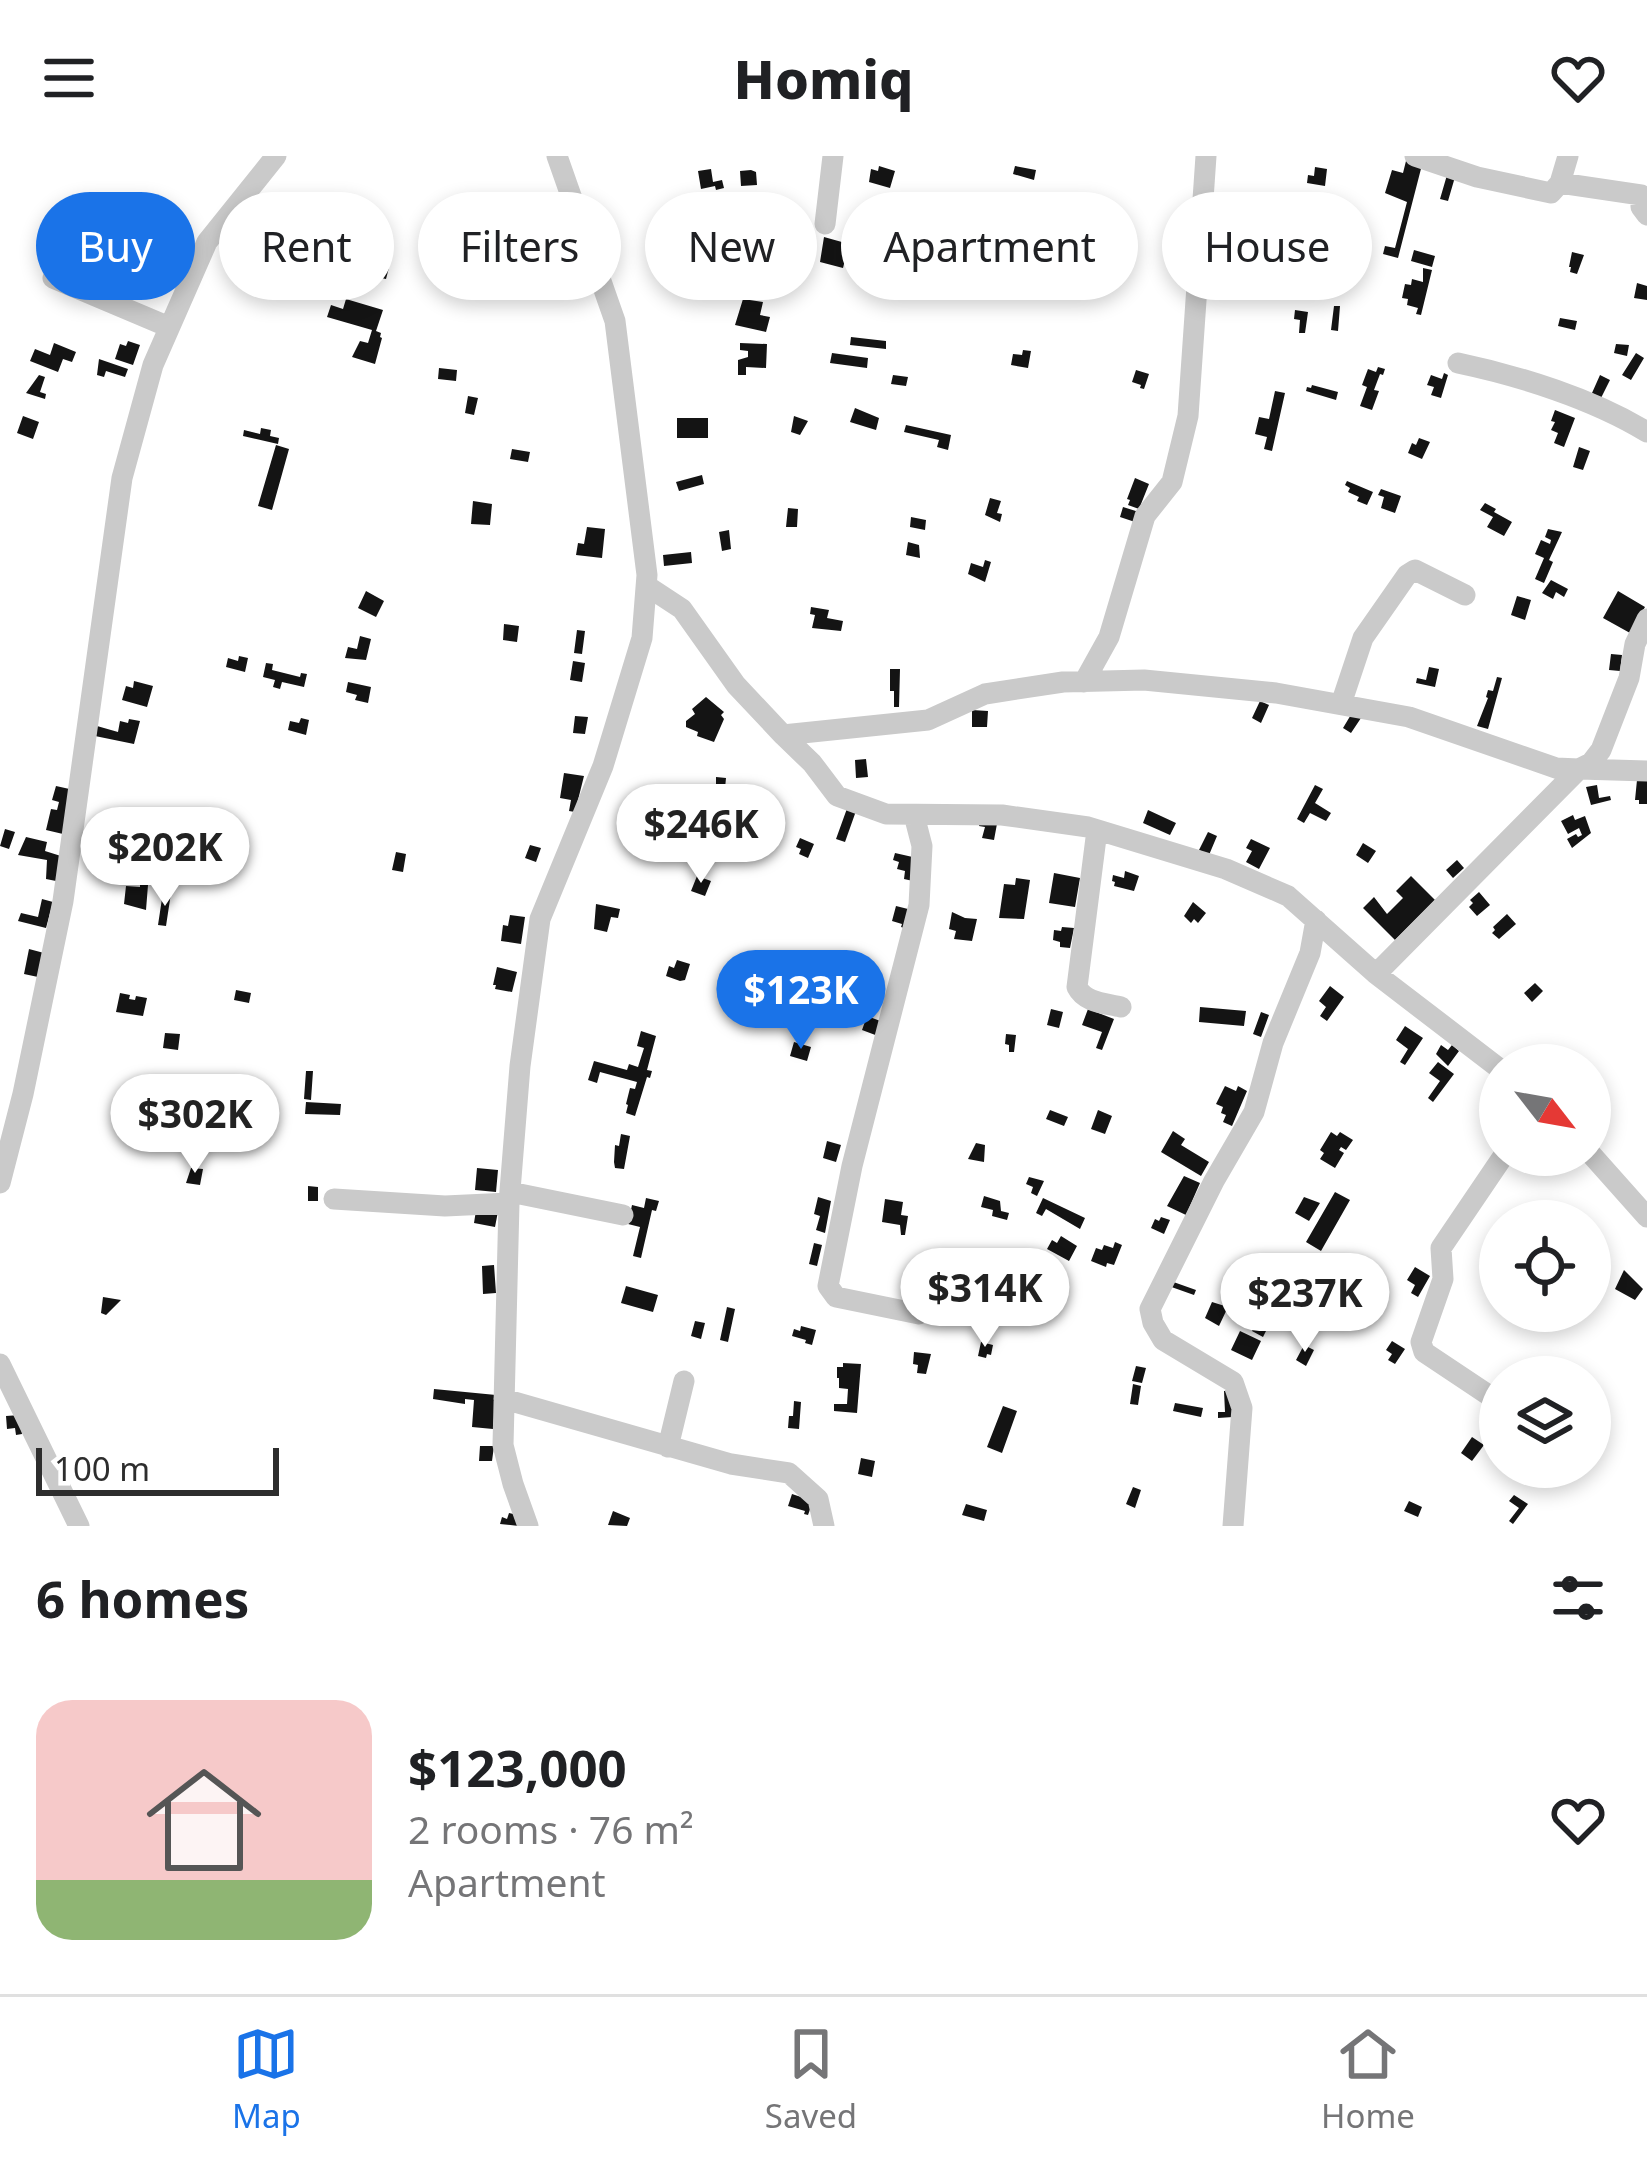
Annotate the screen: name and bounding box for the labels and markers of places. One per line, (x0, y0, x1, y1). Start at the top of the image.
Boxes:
pin: $246K (617, 784, 785, 886)
pin: $202K (81, 807, 249, 909)
pin: $123K (717, 950, 885, 1052)
pin: $302K (111, 1074, 279, 1176)
pin: $314K (901, 1248, 1069, 1350)
pin: $237K (1221, 1253, 1389, 1355)

